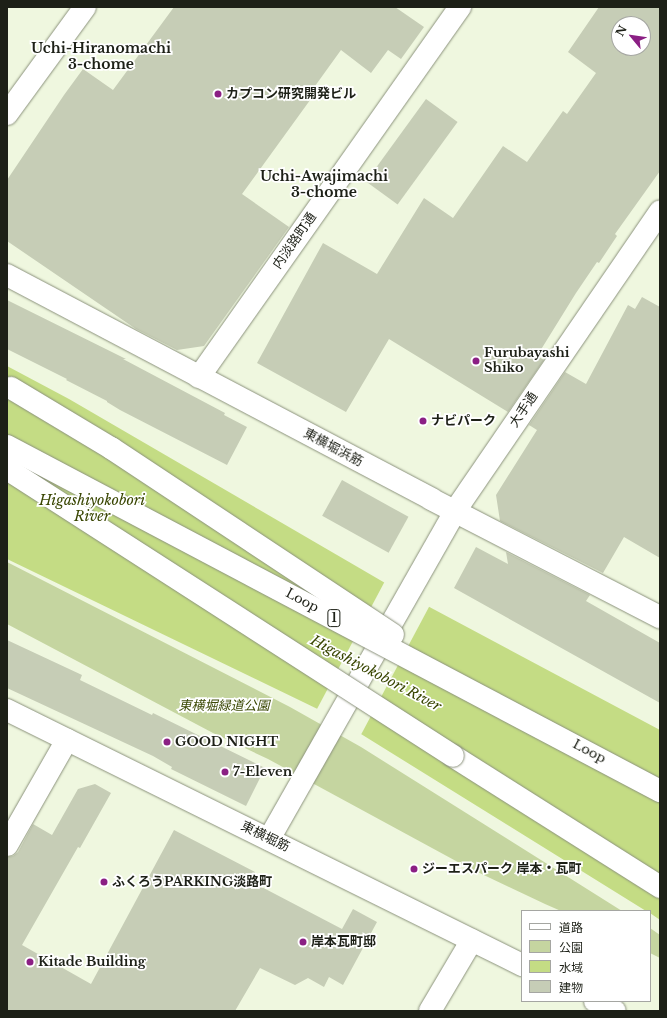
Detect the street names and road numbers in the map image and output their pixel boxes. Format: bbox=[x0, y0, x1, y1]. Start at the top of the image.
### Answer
street label: 内淡路町通 bbox=[270, 210, 320, 272]
street label: 大手通 bbox=[507, 389, 541, 431]
street label: 東横堀浜筋 bbox=[301, 426, 365, 470]
street label: Loop bbox=[283, 586, 321, 616]
road number: 1 bbox=[327, 608, 341, 628]
street label: Loop bbox=[570, 737, 608, 767]
street label: 東横堀筋 bbox=[238, 819, 292, 855]

